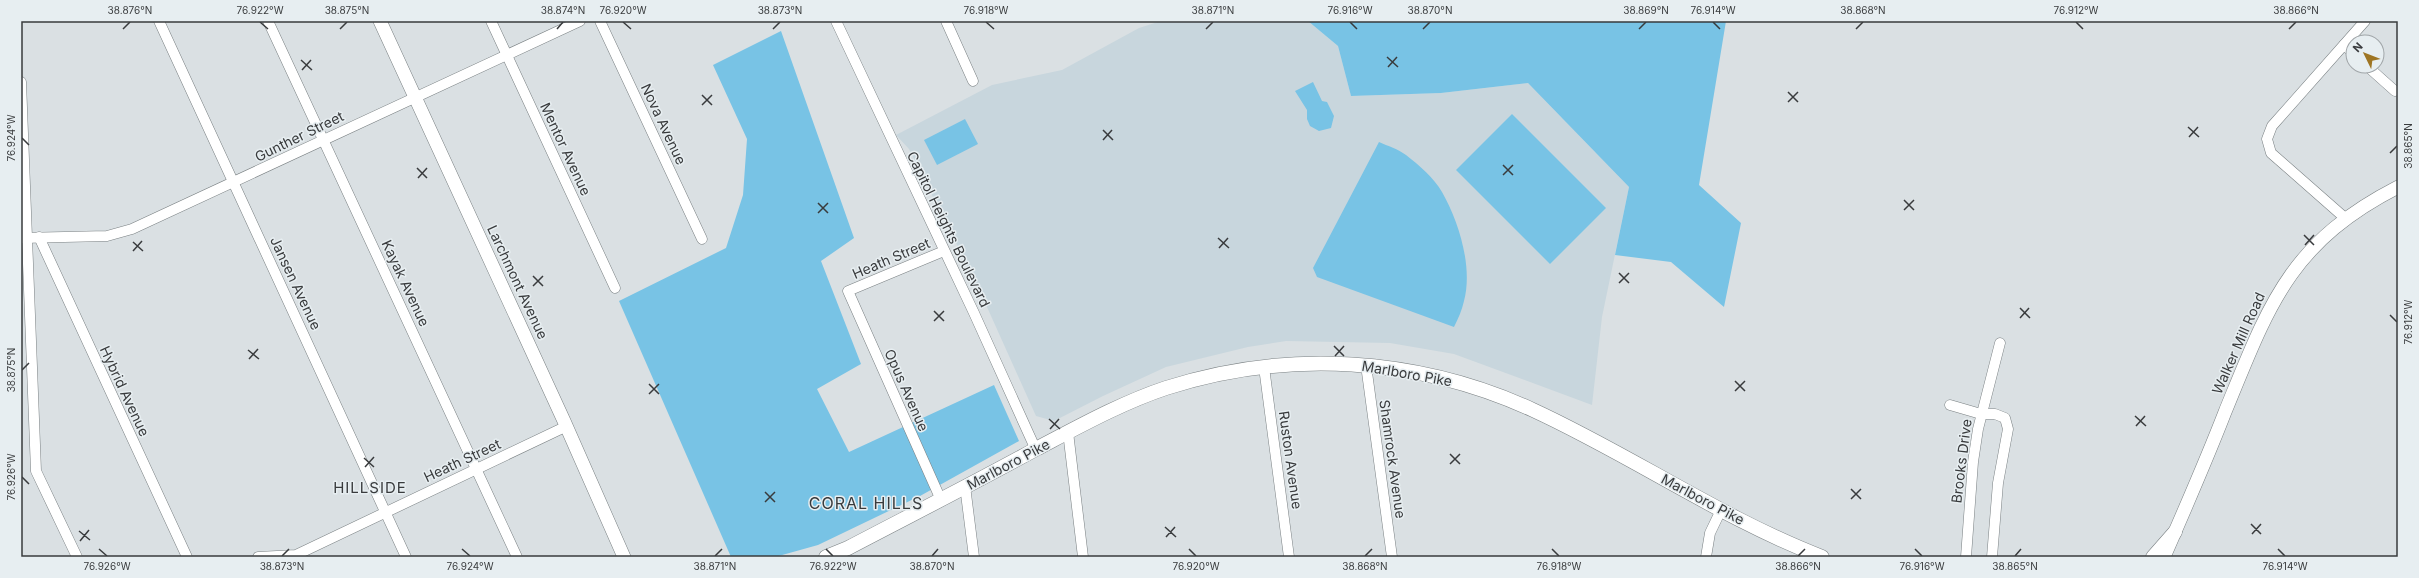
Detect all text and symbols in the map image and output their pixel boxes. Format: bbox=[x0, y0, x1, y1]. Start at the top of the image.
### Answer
text: 38.876°N bbox=[108, 4, 152, 16]
text: 76.922°W bbox=[237, 4, 284, 16]
text: 38.875°N bbox=[325, 4, 369, 16]
text: 38.874°N bbox=[541, 4, 585, 16]
text: 76.920°W bbox=[599, 4, 647, 16]
text: 38.873°N bbox=[758, 4, 802, 16]
text: 76.918°W bbox=[964, 4, 1009, 16]
text: 38.871°N bbox=[1192, 4, 1234, 16]
text: 76.916°W bbox=[1327, 4, 1373, 16]
text: 38.870°N bbox=[1408, 4, 1452, 16]
text: 38.869°N bbox=[1623, 4, 1669, 16]
text: 76.914°W bbox=[1690, 4, 1736, 16]
text: 38.868°N bbox=[1840, 4, 1886, 16]
text: 76.912°W bbox=[2054, 4, 2099, 16]
text: 38.866°N bbox=[2273, 4, 2319, 16]
north arrow bbox=[2345, 34, 2385, 74]
text: N bbox=[2350, 39, 2366, 55]
street label: Nova Avenue bbox=[638, 81, 690, 167]
street label: Mentor Avenue bbox=[537, 100, 595, 198]
street label: Gunther Street bbox=[252, 107, 347, 165]
text: 76.924°W bbox=[5, 114, 17, 162]
text: 38.865°N bbox=[2402, 123, 2414, 169]
street label: Capitol Heights Boulevard bbox=[904, 148, 994, 310]
street label: Larchmont Avenue bbox=[484, 222, 552, 342]
street label: Jansen Avenue bbox=[267, 234, 325, 332]
street label: Heath Street bbox=[850, 234, 933, 282]
street label: Kayak Avenue bbox=[379, 237, 433, 329]
street label: Walker Mill Road bbox=[2208, 289, 2268, 397]
text: 76.912°W bbox=[2402, 299, 2414, 344]
street label: Hybrid Avenue bbox=[97, 343, 153, 439]
street label: Opus Avenue bbox=[881, 346, 933, 434]
text: 38.875°N bbox=[5, 348, 17, 392]
street label: Marlboro Pike bbox=[1360, 357, 1454, 389]
street label: Shamrock Avenue bbox=[1376, 399, 1410, 519]
street label: Ruston Avenue bbox=[1276, 410, 1306, 510]
street label: Brooks Drive bbox=[1947, 418, 1975, 504]
street label: Heath Street bbox=[421, 435, 504, 485]
street label: Marlboro Pike bbox=[964, 435, 1052, 493]
text: 76.926°W bbox=[5, 453, 17, 501]
street label: Marlboro Pike bbox=[1659, 470, 1747, 528]
district label: HILLSIDE bbox=[333, 478, 407, 497]
district label: CORAL HILLS bbox=[809, 493, 923, 513]
text: 76.926°W bbox=[83, 560, 131, 572]
text: 38.873°N bbox=[260, 560, 304, 572]
text: 76.924°W bbox=[447, 560, 494, 572]
text: 38.871°N bbox=[694, 560, 736, 572]
text: 76.922°W bbox=[810, 560, 857, 572]
text: 38.870°N bbox=[910, 560, 954, 572]
text: 76.920°W bbox=[1172, 560, 1220, 572]
text: 38.868°N bbox=[1342, 560, 1388, 572]
text: 76.918°W bbox=[1537, 560, 1582, 572]
text: 38.866°N bbox=[1775, 560, 1821, 572]
text: 76.916°W bbox=[1899, 560, 1945, 572]
text: 38.865°N bbox=[1992, 560, 2038, 572]
text: 76.914°W bbox=[2262, 560, 2308, 572]

